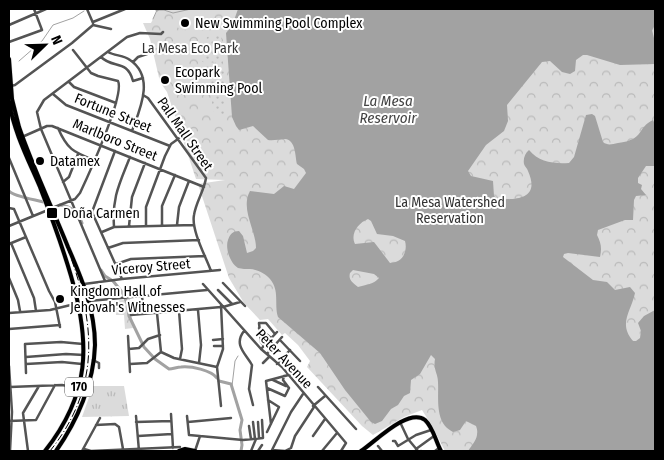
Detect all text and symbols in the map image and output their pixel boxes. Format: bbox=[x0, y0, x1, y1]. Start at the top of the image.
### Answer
place label: New Swimming Pool Complex bbox=[195, 15, 363, 32]
marker: New Swimming Pool Complex bbox=[179, 17, 191, 29]
north arrow bbox=[20, 20, 70, 70]
text: N bbox=[47, 33, 66, 47]
park label: La Mesa Eco Park bbox=[142, 40, 239, 57]
place label: Ecopark Swimming Pool bbox=[175, 64, 263, 97]
marker: Ecopark Swimming Pool bbox=[159, 74, 171, 86]
street label: Fortune Street bbox=[72, 90, 154, 136]
water label: La Mesa Reservoir bbox=[359, 92, 417, 127]
street label: Pall Mall Street bbox=[153, 94, 217, 174]
street label: Marlboro Street bbox=[70, 115, 160, 165]
place label: Datamex bbox=[50, 153, 101, 170]
marker: Datamex bbox=[34, 155, 46, 167]
park label: La Mesa Watershed Reservation bbox=[395, 194, 505, 227]
place label: Doña Carmen bbox=[63, 205, 140, 222]
marker: Doña Carmen bbox=[45, 206, 59, 220]
street label: Viceroy Street bbox=[111, 255, 192, 279]
place label: Kingdom Hall of Jehovah's Witnesses bbox=[70, 283, 185, 316]
marker: Kingdom Hall of Jehovah's Witnesses bbox=[54, 293, 66, 305]
street label: Peter Avenue bbox=[252, 326, 316, 392]
road number: 170 bbox=[65, 378, 93, 397]

